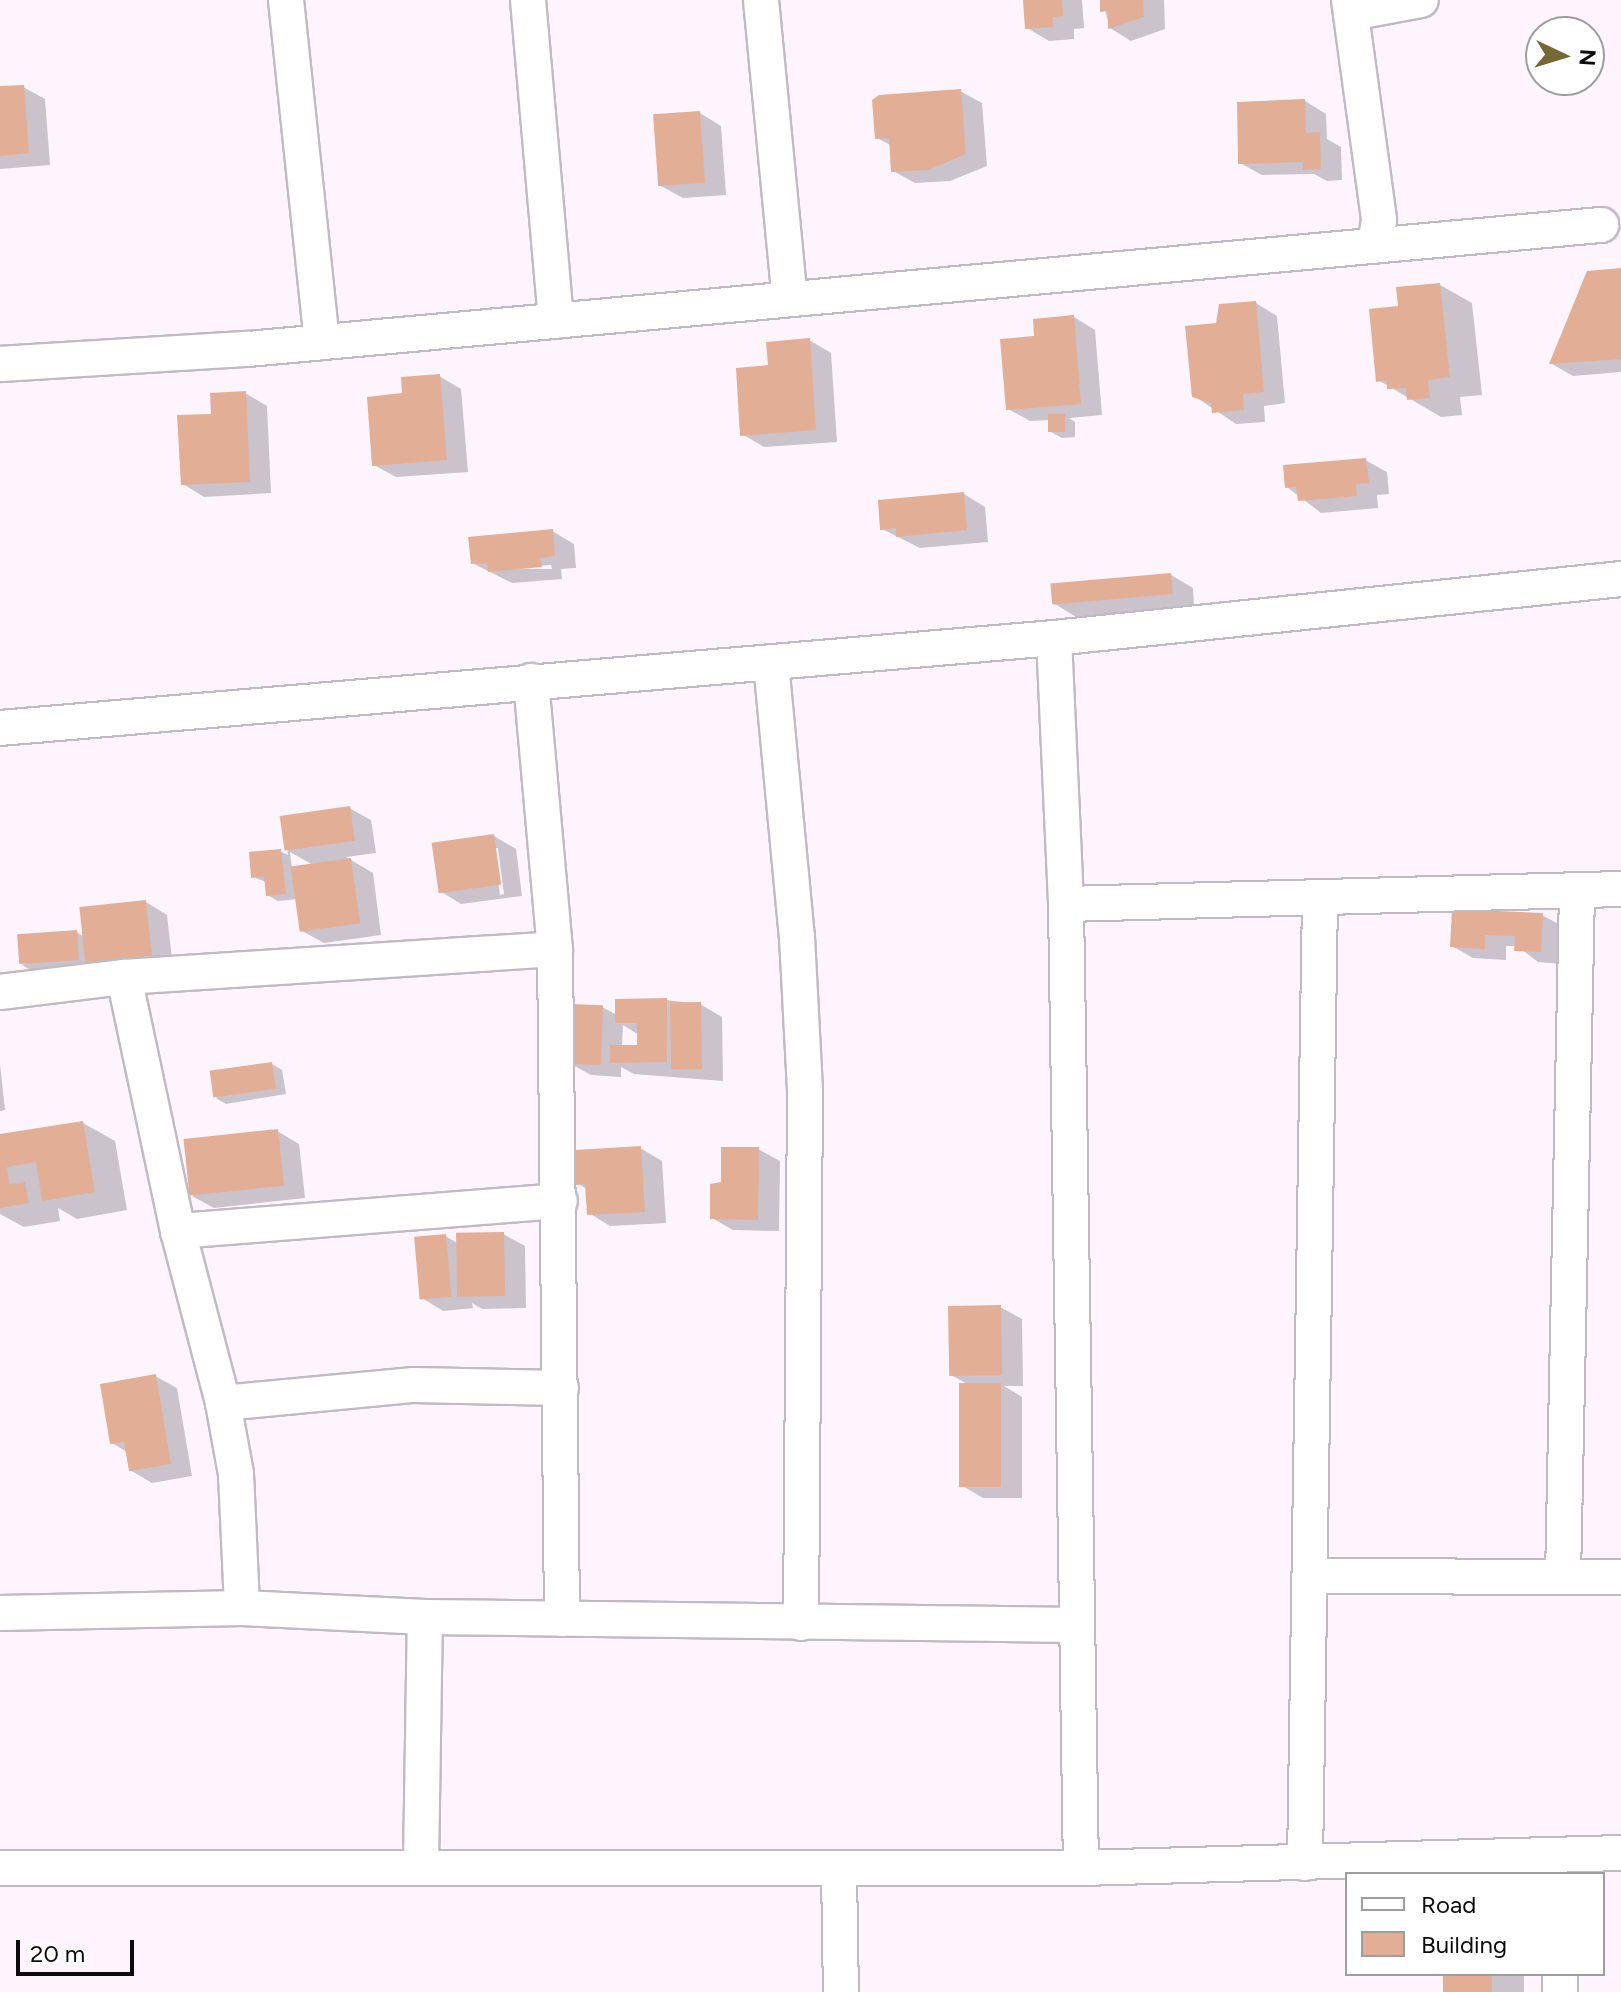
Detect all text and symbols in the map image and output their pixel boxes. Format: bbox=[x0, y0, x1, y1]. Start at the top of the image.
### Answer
north arrow bbox=[1525, 16, 1605, 96]
text: N bbox=[1573, 48, 1602, 67]
legend bbox=[1345, 1872, 1605, 1976]
text: Road bbox=[1421, 1890, 1476, 1919]
scale bar bbox=[20, 1924, 138, 1974]
text: Building bbox=[1421, 1930, 1507, 1959]
text: 20 m bbox=[30, 1939, 85, 1968]

